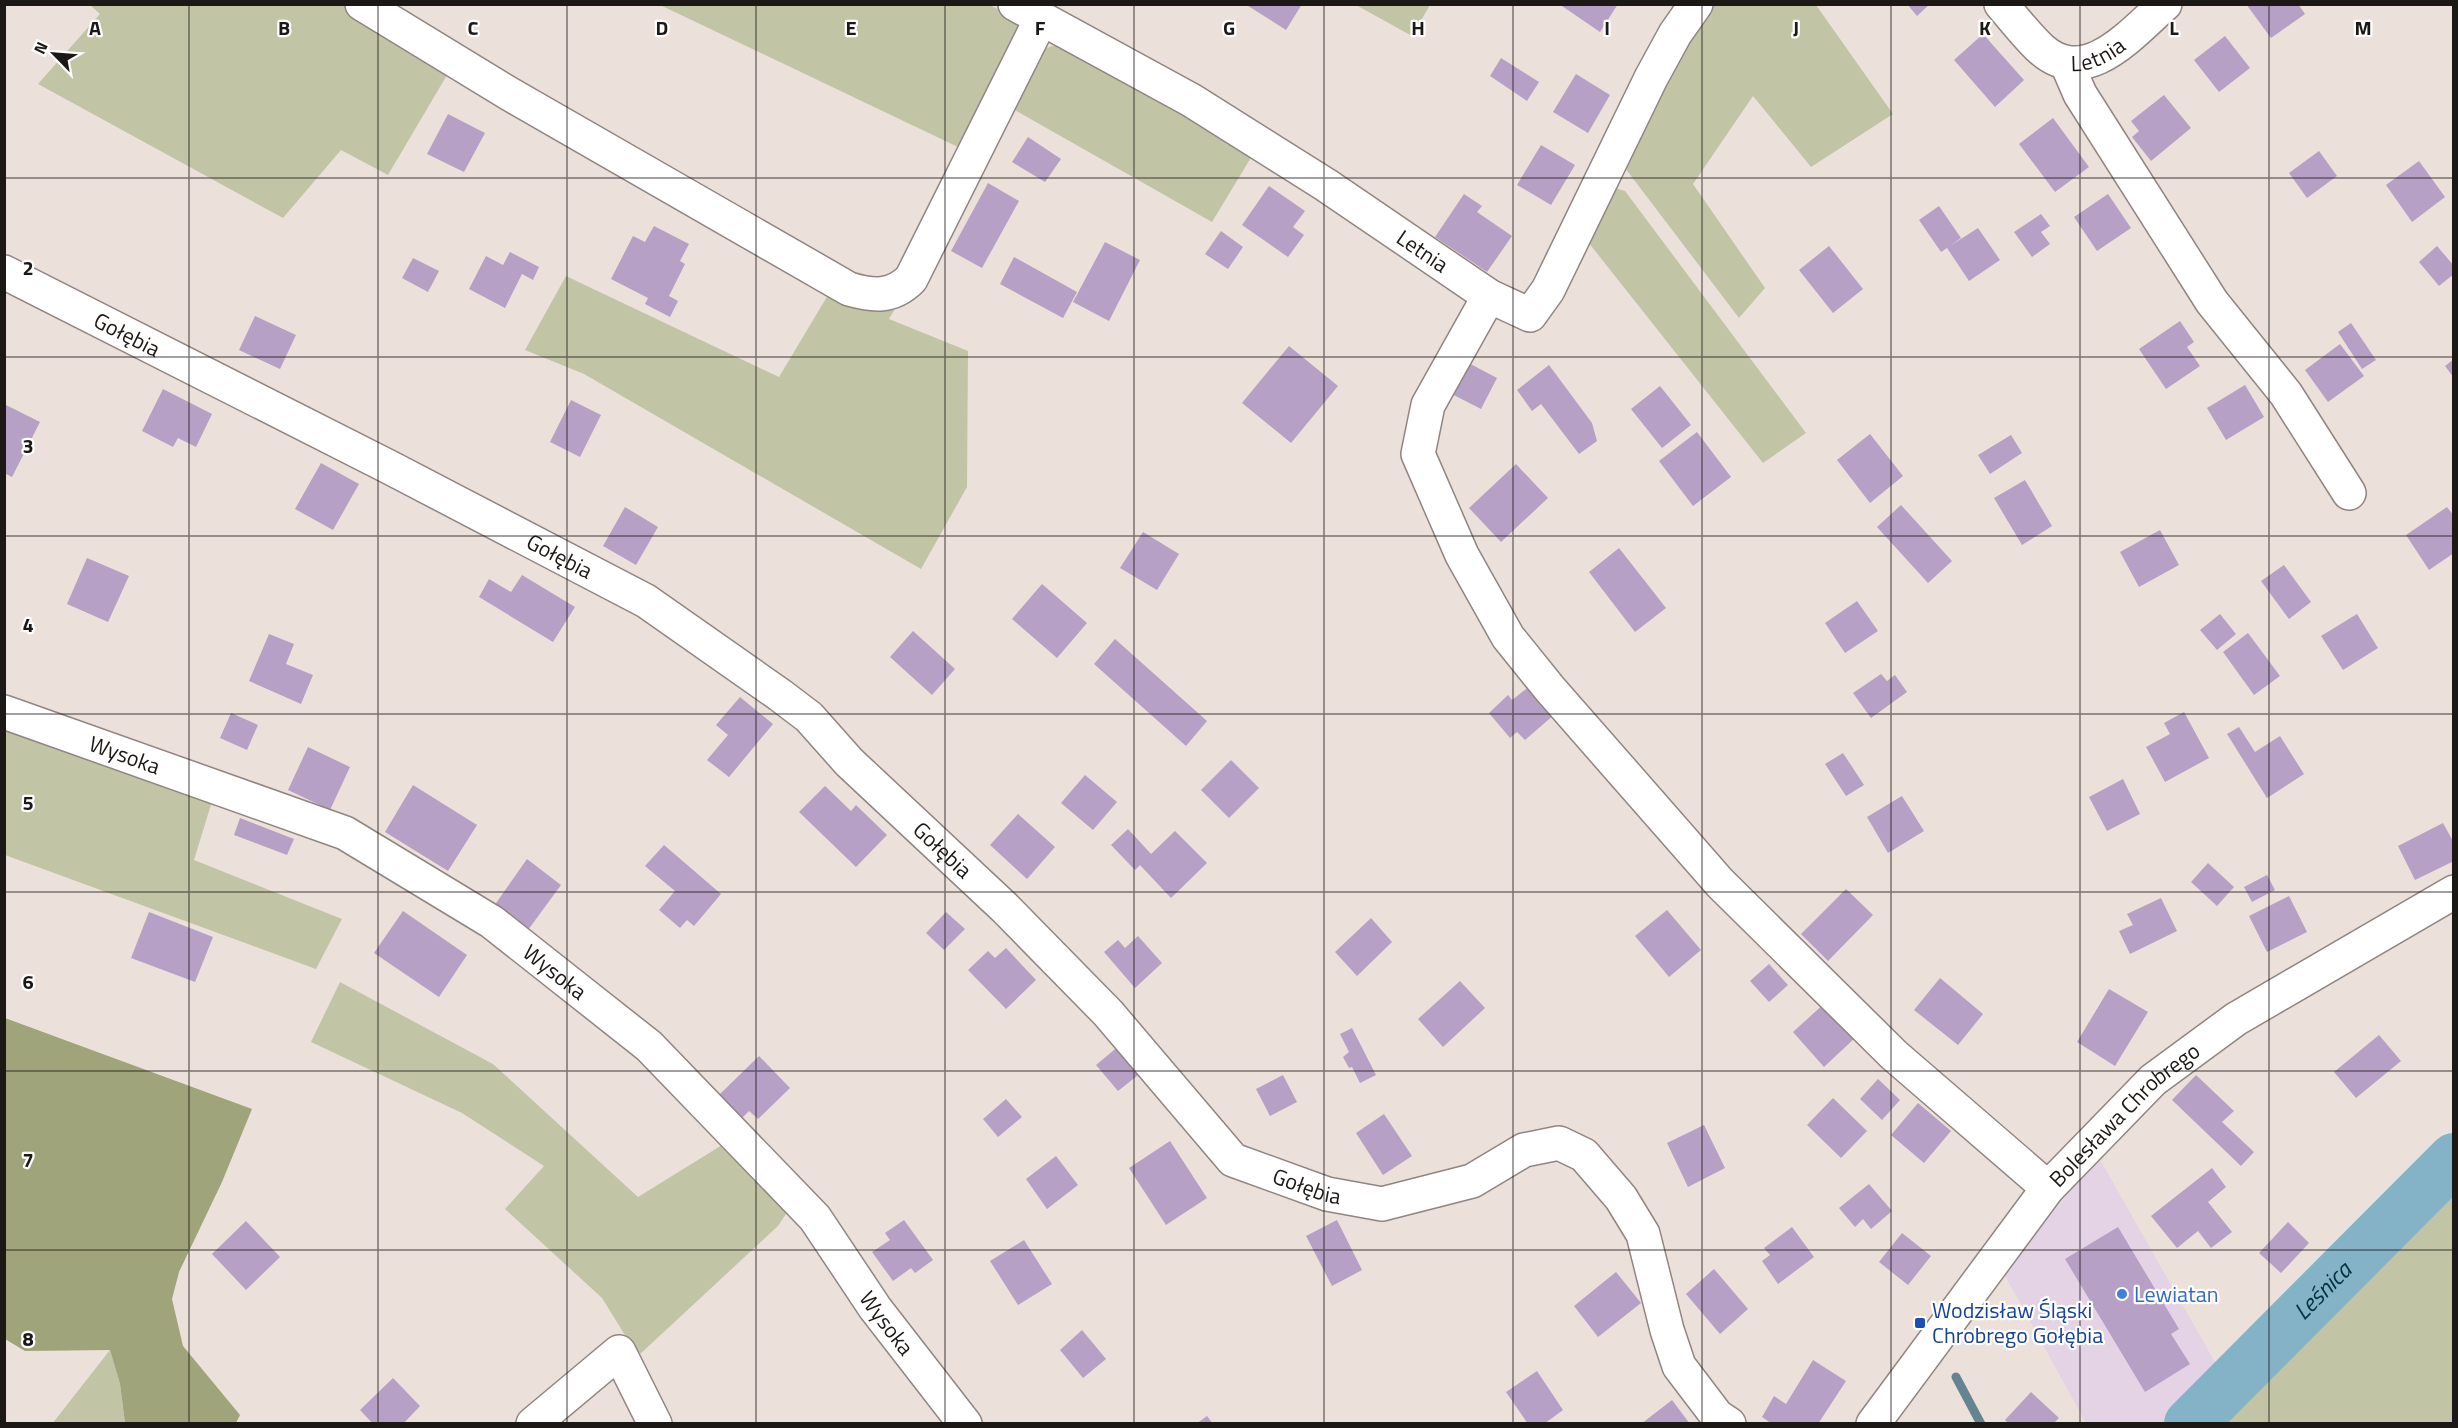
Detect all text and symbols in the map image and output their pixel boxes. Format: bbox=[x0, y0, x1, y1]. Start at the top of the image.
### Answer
text: A bbox=[89, 12, 101, 43]
text: B bbox=[278, 12, 290, 43]
text: C bbox=[468, 12, 479, 43]
text: D bbox=[656, 12, 668, 43]
text: E bbox=[845, 12, 857, 43]
text: F bbox=[1035, 12, 1046, 43]
text: G bbox=[1223, 12, 1235, 43]
text: H bbox=[1411, 12, 1425, 43]
text: I bbox=[1604, 12, 1610, 43]
text: J bbox=[1793, 12, 1799, 43]
text: K bbox=[1979, 12, 1991, 43]
text: L bbox=[2169, 12, 2179, 43]
text: M bbox=[2354, 12, 2372, 43]
north arrow bbox=[24, 24, 84, 84]
street label: Letnia bbox=[2070, 29, 2132, 80]
text: N bbox=[27, 38, 54, 58]
street label: Letnia bbox=[1390, 221, 1456, 281]
text: 2 bbox=[22, 252, 34, 283]
street label: Gołębia bbox=[88, 303, 166, 365]
text: 3 bbox=[22, 430, 34, 461]
street label: Gołębia bbox=[520, 525, 599, 587]
text: 4 bbox=[22, 609, 34, 640]
street label: Wysoka bbox=[84, 727, 165, 783]
text: 5 bbox=[22, 787, 34, 818]
street label: Gołębia bbox=[905, 813, 980, 886]
street label: Wysoka bbox=[516, 936, 594, 1008]
text: 6 bbox=[22, 966, 34, 997]
street label: Bolesława Chrobrego bbox=[2041, 1034, 2207, 1195]
text: 7 bbox=[22, 1144, 34, 1175]
street label: Gołębia bbox=[1268, 1159, 1344, 1213]
water label: Leśnica bbox=[2285, 1251, 2361, 1328]
place label: Lewiatan bbox=[2134, 1277, 2219, 1311]
street label: Wysoka bbox=[851, 1284, 923, 1362]
marker: Lewiatan bbox=[2115, 1287, 2129, 1301]
place label: Wodzisław Śląski Chrobrego Gołębia bbox=[1932, 1293, 2103, 1352]
marker: Wodzisław Śląski Chrobrego Gołębia bbox=[1913, 1316, 1927, 1330]
text: 8 bbox=[22, 1323, 34, 1354]

